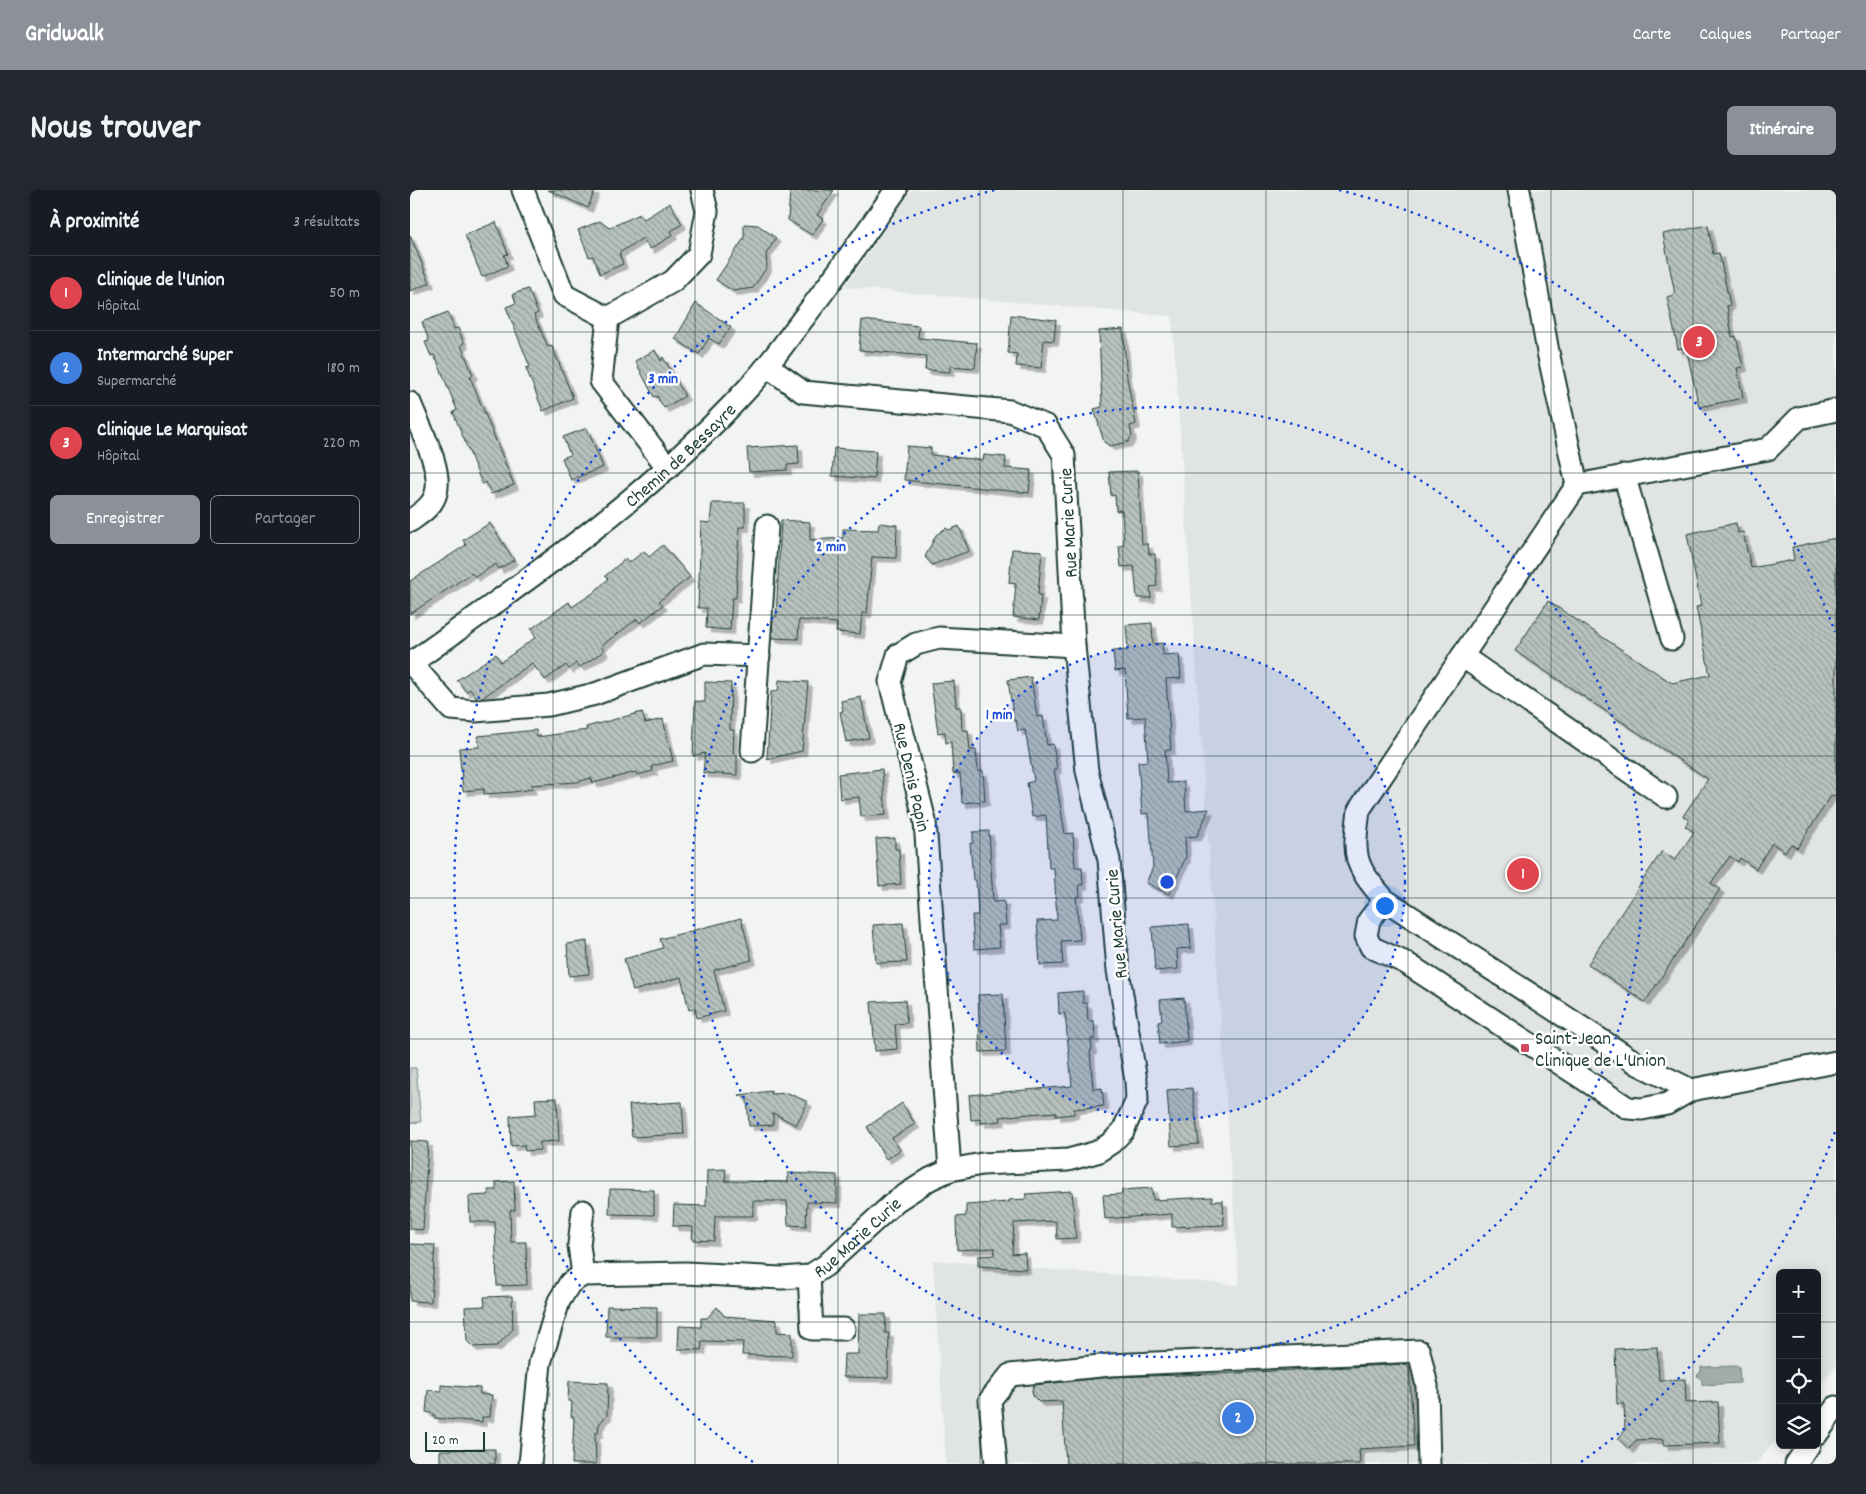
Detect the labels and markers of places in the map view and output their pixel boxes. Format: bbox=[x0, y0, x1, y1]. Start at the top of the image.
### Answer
pin: 3 bbox=[1683, 323, 1715, 361]
pin: 1 bbox=[1507, 855, 1539, 893]
centre of rings bbox=[1158, 873, 1176, 891]
place label: Saint-Jean Clinique de L'Union bbox=[1535, 1027, 1666, 1076]
marker: Saint-Jean Clinique de L'Union bbox=[1519, 1042, 1531, 1054]
pin: 2 bbox=[1222, 1399, 1254, 1437]

